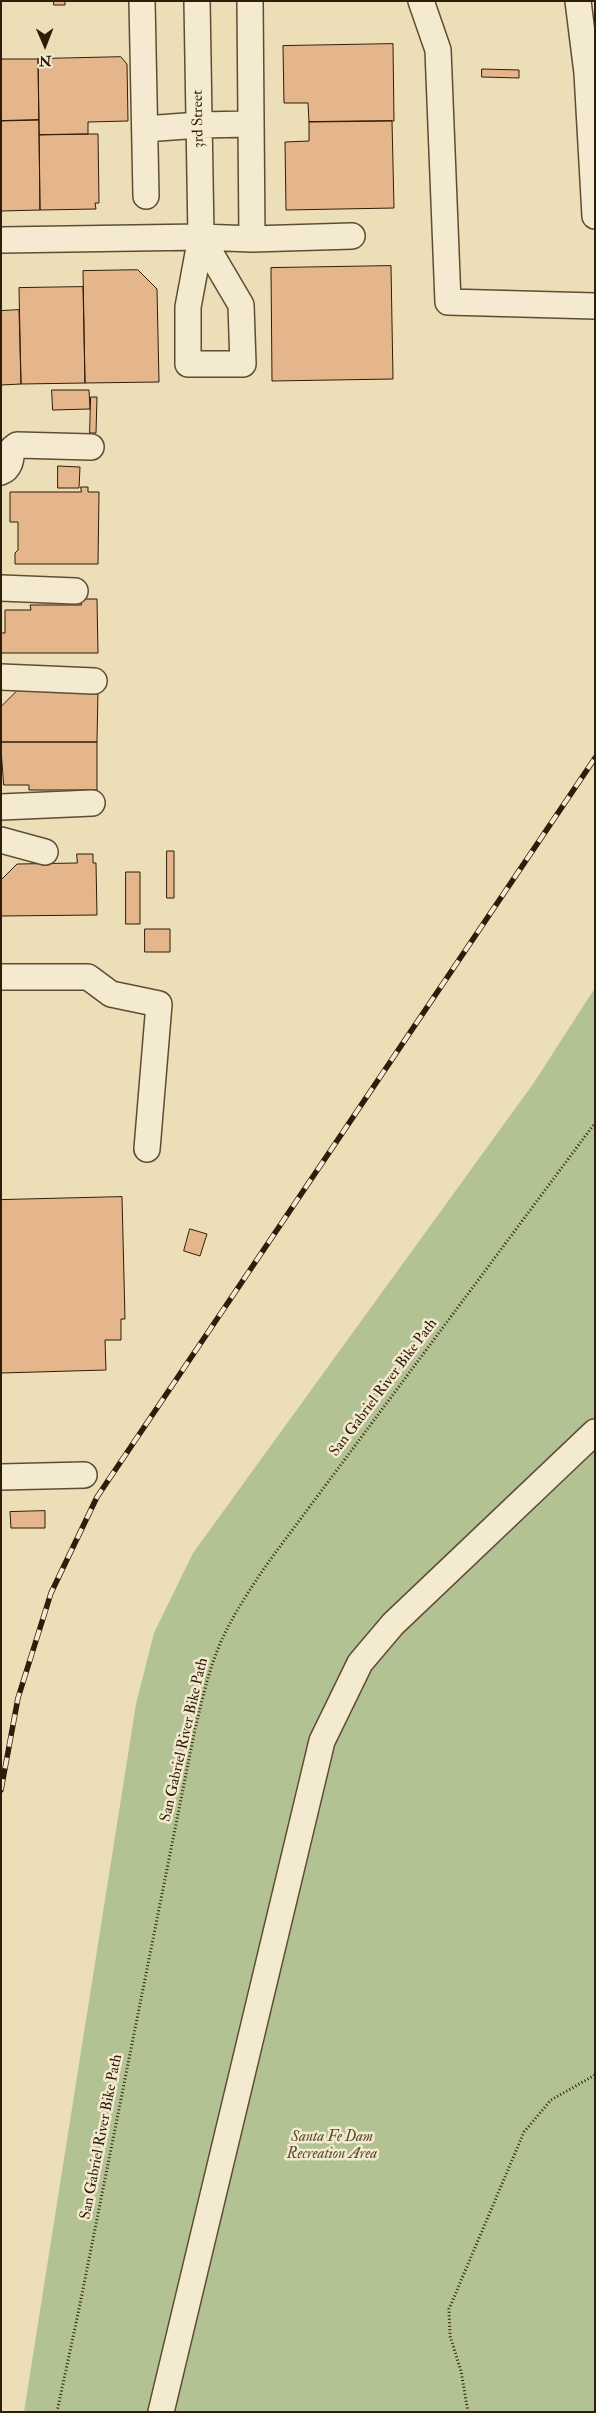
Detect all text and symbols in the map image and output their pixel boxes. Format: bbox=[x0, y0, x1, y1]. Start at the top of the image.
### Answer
north arrow bbox=[20, 20, 70, 70]
text: N bbox=[39, 52, 52, 69]
street label: 3rd Street bbox=[189, 90, 209, 148]
street label: San Gabriel River Bike Path bbox=[326, 1316, 442, 1460]
street label: San Gabriel River Bike Path bbox=[157, 1656, 213, 1824]
street label: San Gabriel River Bike Path bbox=[77, 2053, 127, 2221]
park label: Santa Fe Dam Recreation Area bbox=[287, 2129, 377, 2164]

